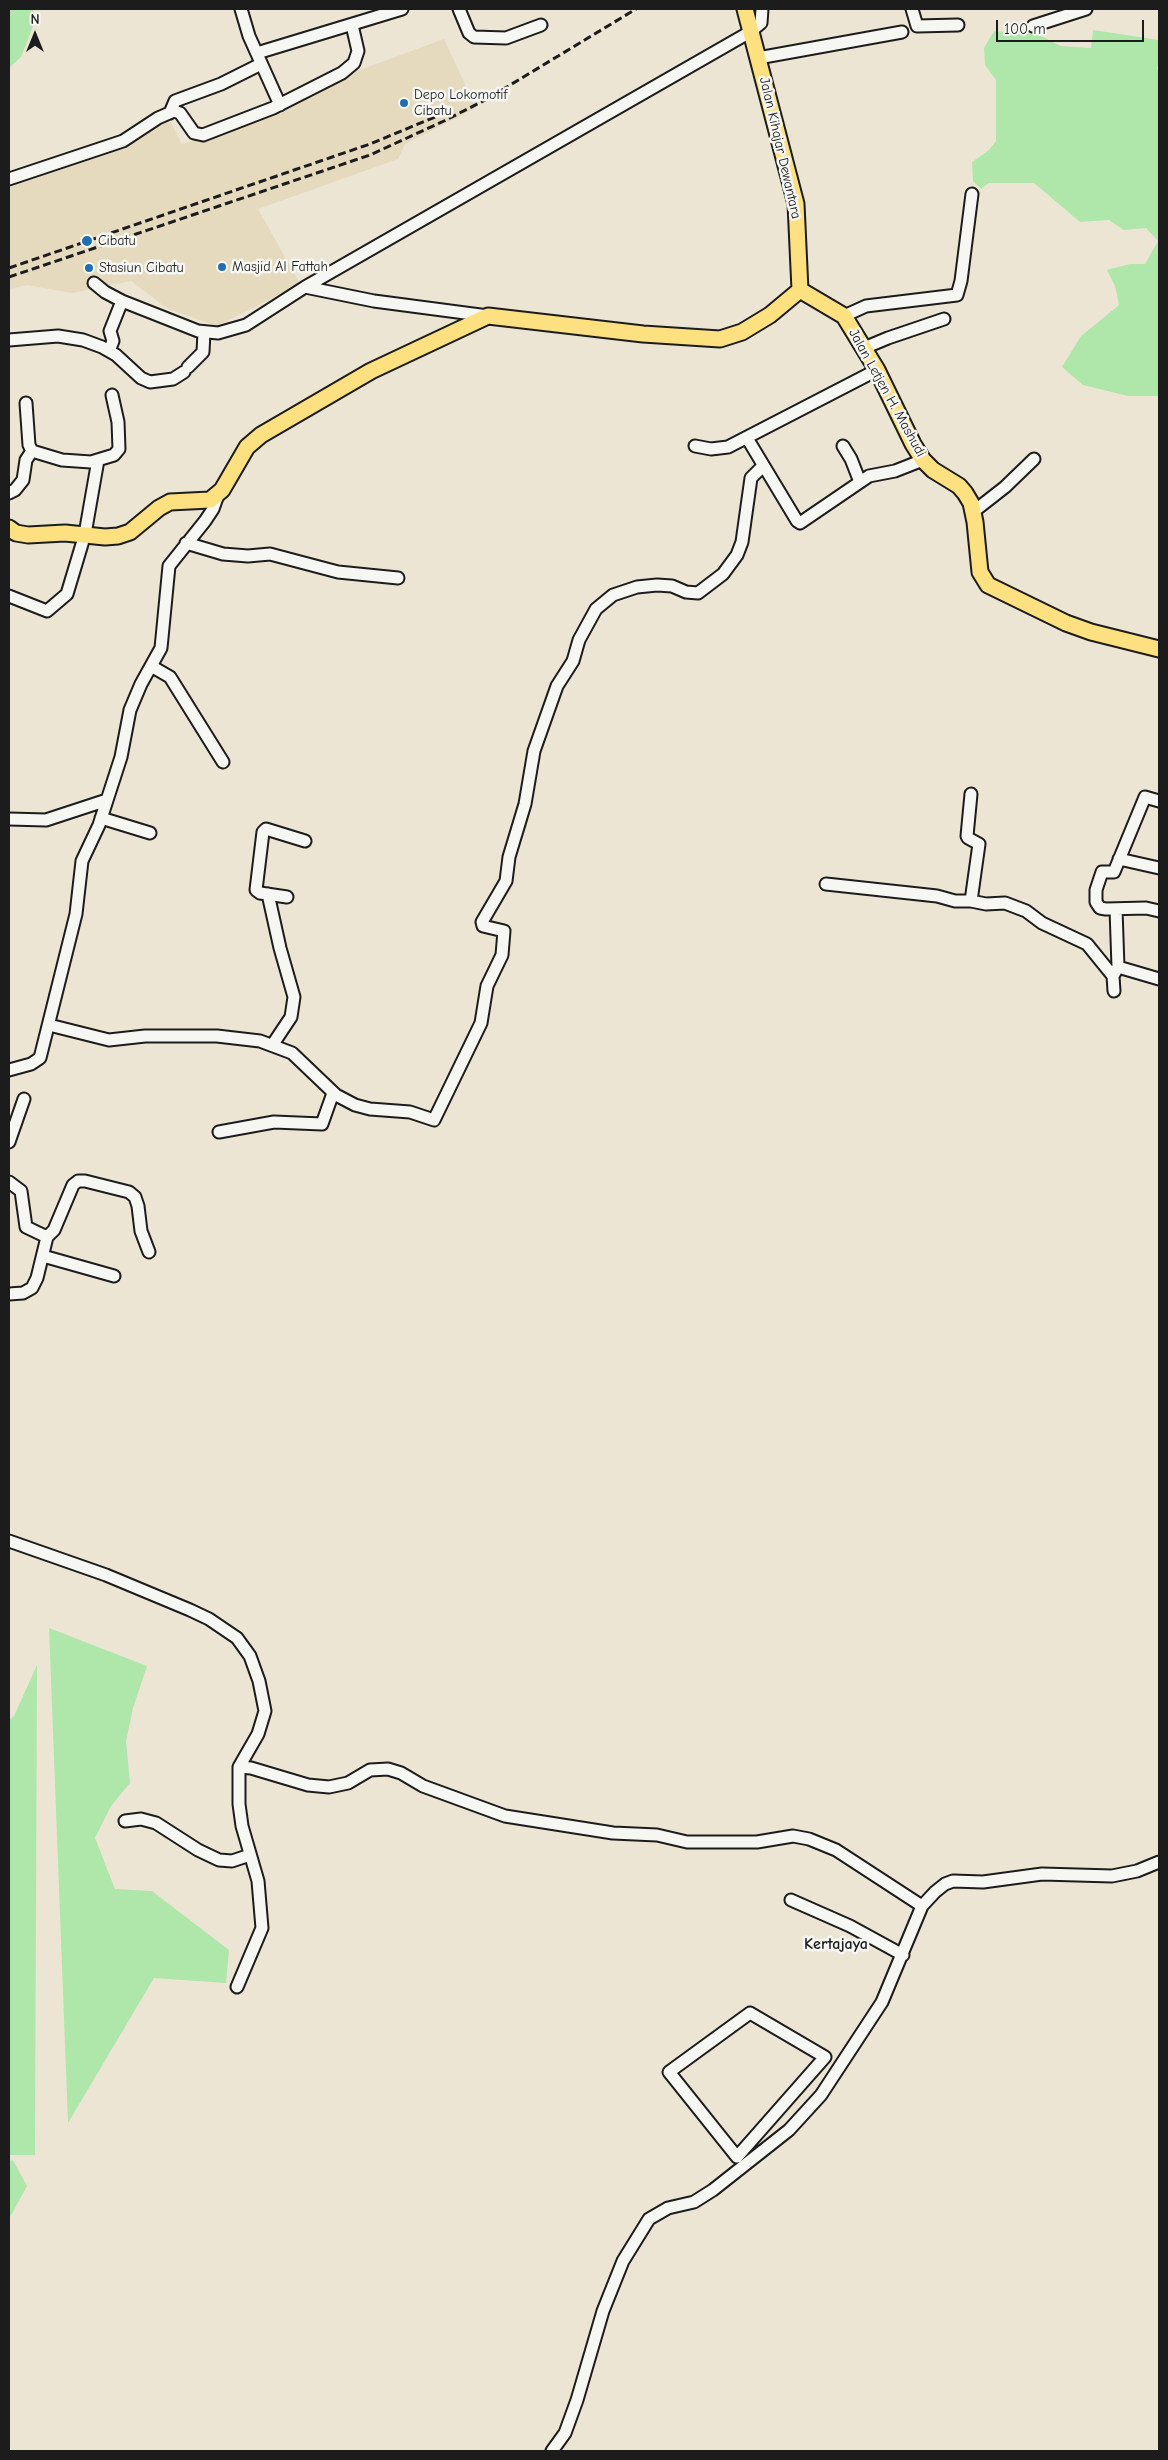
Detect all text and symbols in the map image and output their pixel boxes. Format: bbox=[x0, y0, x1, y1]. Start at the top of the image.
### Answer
north arrow bbox=[10, 10, 60, 60]
scale bar bbox=[998, 10, 1146, 42]
text: N bbox=[30, 11, 40, 28]
text: 100 m bbox=[1004, 20, 1046, 38]
street label: Jalan Kihajar Dewantara bbox=[755, 75, 805, 221]
place label: Depo Lokomotif Cibatu bbox=[414, 87, 507, 120]
marker: Depo Lokomotif Cibatu bbox=[398, 97, 410, 109]
place label: Cibatu bbox=[98, 233, 136, 249]
marker: Cibatu bbox=[80, 234, 94, 248]
place label: Masjid Al Fattah bbox=[232, 259, 328, 275]
place label: Stasiun Cibatu bbox=[99, 260, 184, 276]
marker: Masjid Al Fattah bbox=[216, 261, 228, 273]
marker: Stasiun Cibatu bbox=[83, 262, 95, 274]
street label: Jalan Letjen H. Mashudi bbox=[845, 326, 929, 460]
district label: Kertajaya bbox=[804, 1934, 868, 1954]

